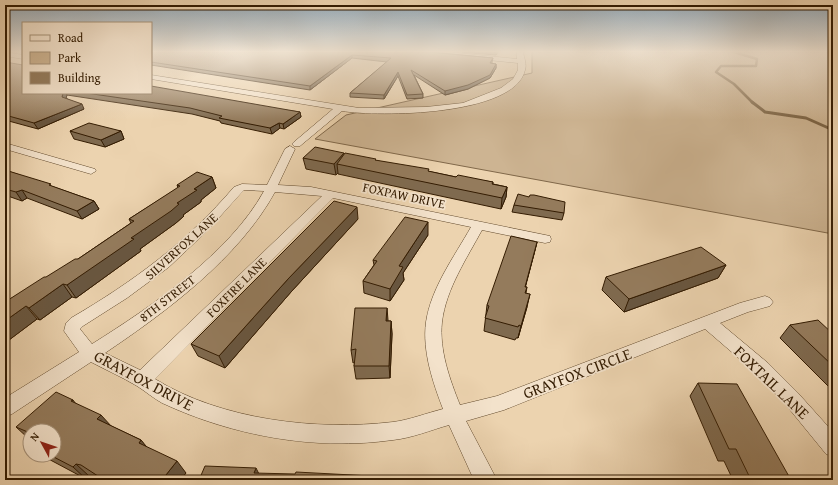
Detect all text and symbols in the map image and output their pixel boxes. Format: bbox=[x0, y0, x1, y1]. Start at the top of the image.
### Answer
legend bbox=[22, 22, 152, 94]
text: Road bbox=[58, 29, 84, 46]
text: Park bbox=[58, 49, 82, 66]
text: Building bbox=[58, 69, 101, 86]
street label: FOXPAW DRIVE bbox=[361, 177, 447, 214]
street label: SILVERFOX LANE bbox=[141, 208, 222, 284]
street label: FOXFIRE LANE bbox=[202, 253, 271, 322]
street label: 8TH STREET bbox=[135, 270, 200, 326]
street label: FOXTAIL LANE bbox=[729, 340, 815, 424]
street label: GRAYFOX CIRCLE bbox=[519, 341, 635, 405]
street label: GRAYFOX DRIVE bbox=[90, 344, 198, 416]
north arrow bbox=[22, 423, 62, 463]
text: N bbox=[26, 428, 43, 445]

